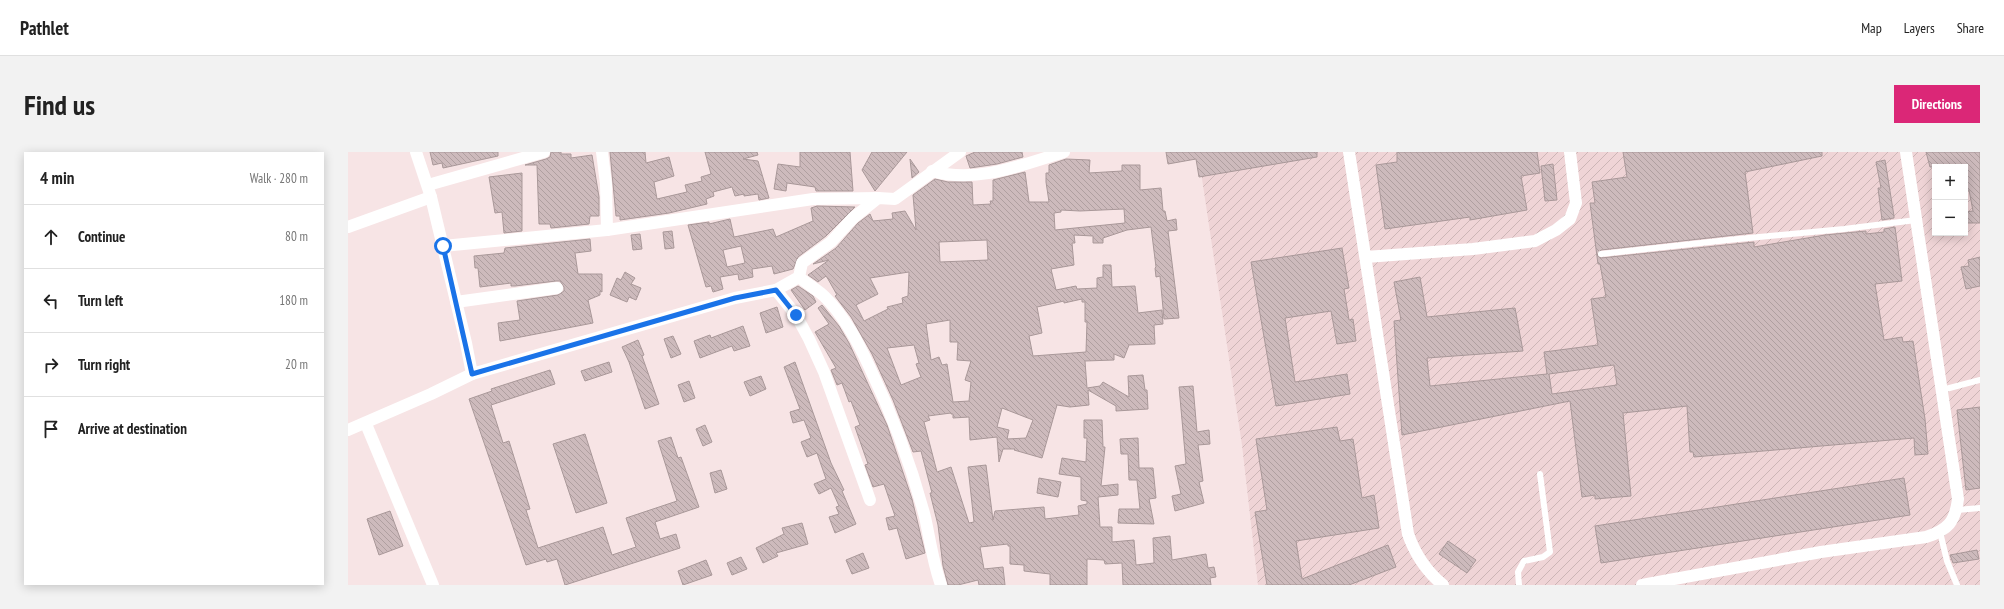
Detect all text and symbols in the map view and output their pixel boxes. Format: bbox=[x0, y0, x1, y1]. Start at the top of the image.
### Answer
text: Pathlet bbox=[20, 16, 69, 40]
text: Map bbox=[1861, 19, 1882, 37]
text: Layers bbox=[1904, 19, 1935, 37]
text: Share bbox=[1957, 19, 1984, 37]
button: Directions bbox=[1894, 85, 1980, 123]
text: Find us bbox=[24, 86, 95, 123]
map controls bbox=[1932, 164, 1968, 236]
button: + bbox=[1932, 164, 1968, 200]
text: 4 min bbox=[40, 167, 74, 189]
text: Walk · 280 m bbox=[250, 170, 308, 187]
button: − bbox=[1932, 200, 1968, 236]
icon: ahead bbox=[40, 226, 62, 248]
text: Continue bbox=[78, 227, 125, 246]
text: 80 m bbox=[285, 228, 308, 245]
route start bbox=[434, 237, 452, 255]
icon: left bbox=[40, 290, 62, 312]
text: Turn left bbox=[78, 291, 123, 310]
text: 180 m bbox=[279, 292, 308, 309]
route end bbox=[787, 306, 805, 324]
icon: right bbox=[40, 354, 62, 376]
text: Turn right bbox=[78, 355, 130, 374]
text: 20 m bbox=[285, 356, 308, 373]
icon: arrive bbox=[40, 418, 62, 440]
text: Arrive at destination bbox=[78, 419, 187, 438]

